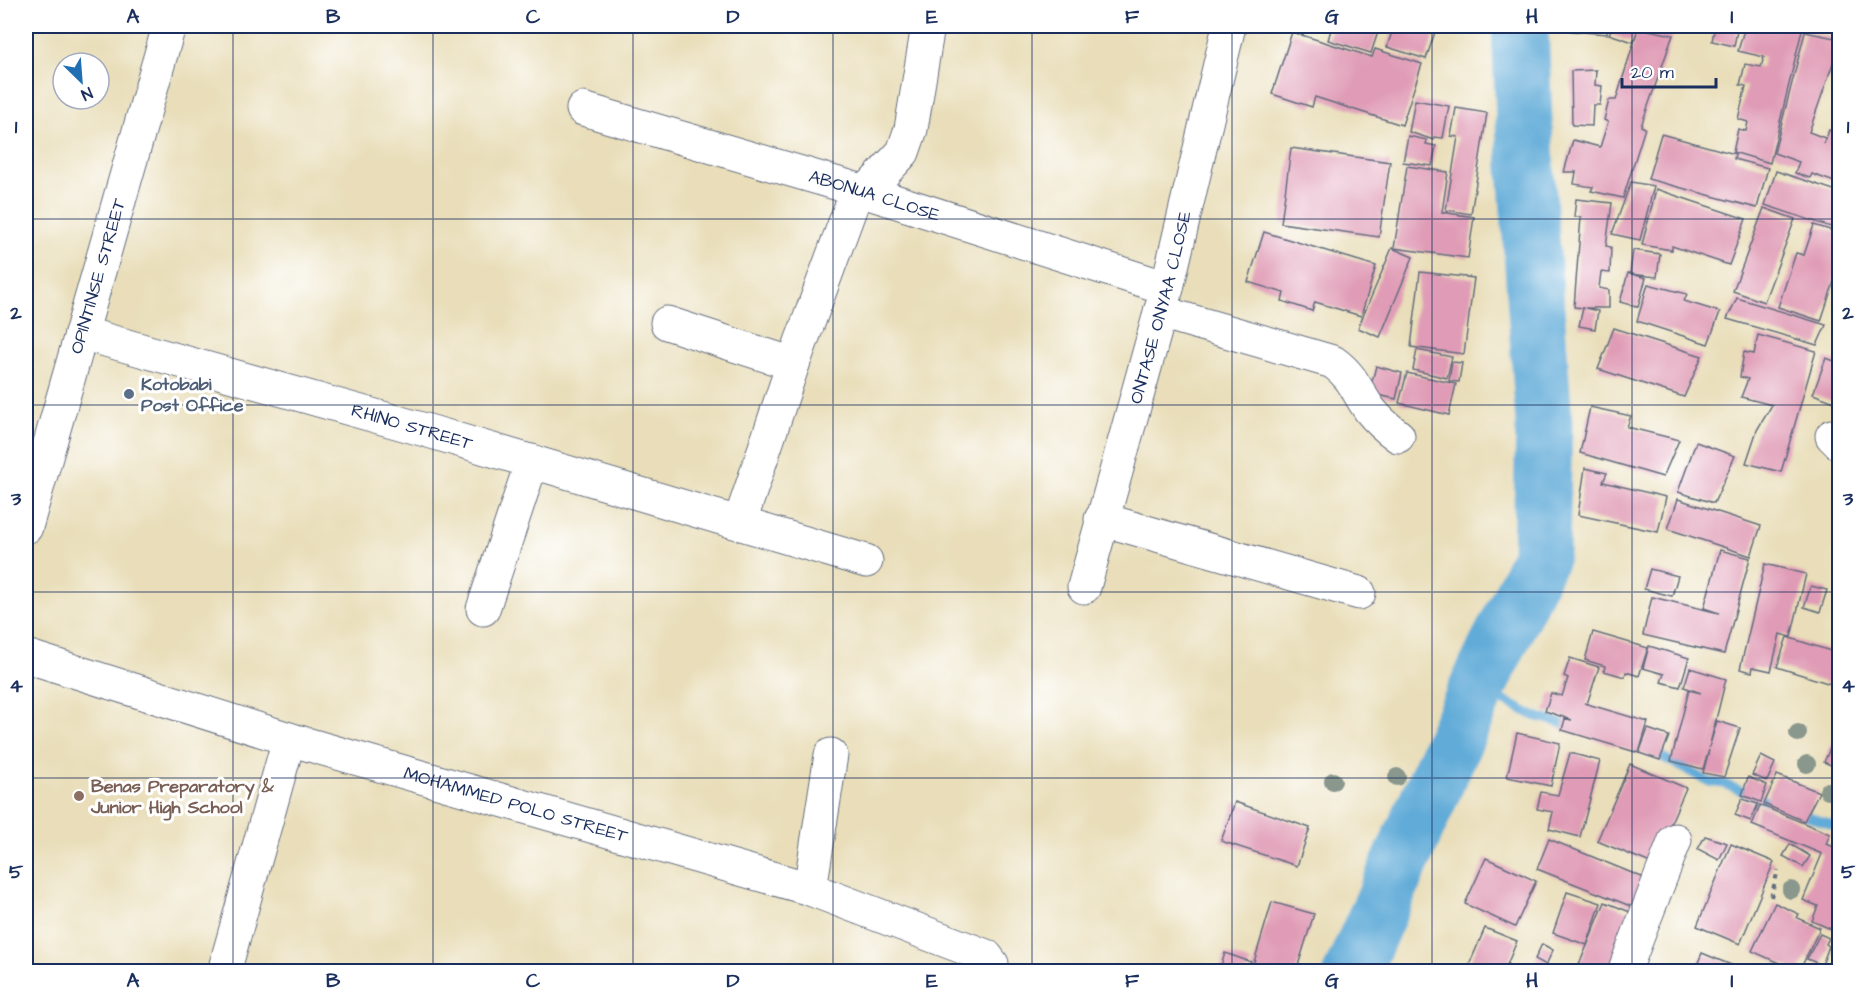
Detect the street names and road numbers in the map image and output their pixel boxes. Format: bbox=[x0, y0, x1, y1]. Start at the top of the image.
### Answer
street label: ABONUA CLOSE bbox=[806, 163, 944, 227]
street label: OPINTINSE STREET bbox=[64, 195, 132, 357]
street label: ONTASE ONYAA CLOSE bbox=[1123, 208, 1197, 406]
street label: RHINO STREET bbox=[348, 397, 476, 456]
street label: MOHAMMED POLO STREET bbox=[401, 760, 632, 849]

